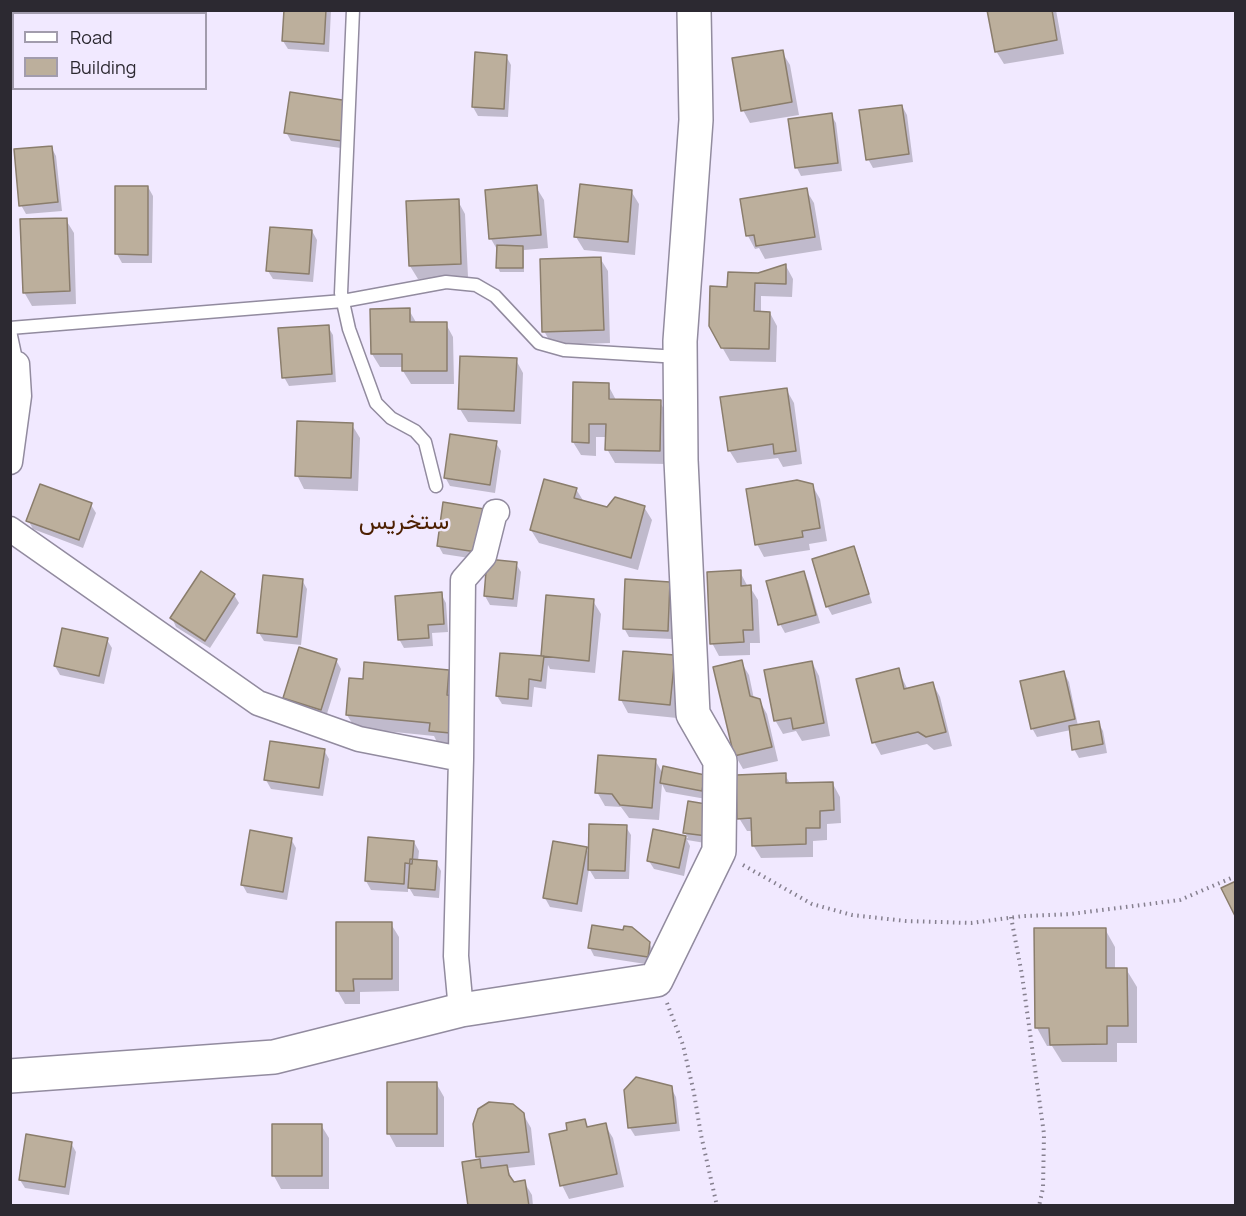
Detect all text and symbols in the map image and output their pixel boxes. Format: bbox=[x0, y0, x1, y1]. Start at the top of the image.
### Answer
legend bbox=[12, 12, 207, 90]
text: Road bbox=[70, 25, 113, 49]
text: Building bbox=[70, 55, 136, 79]
district label: ستخريس bbox=[359, 508, 449, 536]

